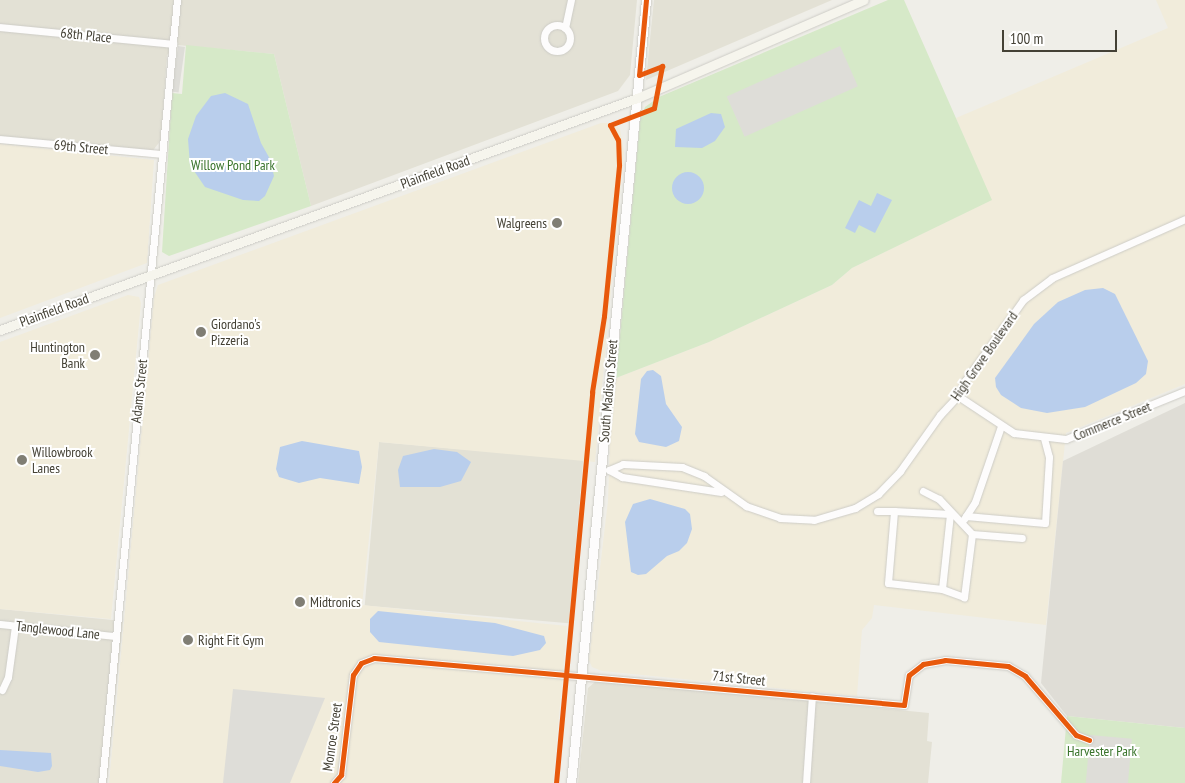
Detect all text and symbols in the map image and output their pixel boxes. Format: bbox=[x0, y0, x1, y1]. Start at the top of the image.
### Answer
scale bar bbox=[1005, 20, 1120, 52]
street label: 68th Place bbox=[60, 24, 112, 46]
text: 100 m bbox=[1010, 29, 1043, 48]
street label: 69th Street bbox=[53, 136, 109, 158]
street label: Plainfield Road bbox=[398, 152, 472, 192]
park label: Willow Pond Park bbox=[191, 157, 275, 173]
place label: Walgreens bbox=[497, 215, 547, 231]
marker: Walgreens bbox=[551, 217, 563, 229]
street label: Plainfield Road bbox=[17, 290, 91, 330]
street label: High Grove Boulevard bbox=[947, 308, 1021, 404]
place label: Giordano's Pizzeria bbox=[211, 316, 261, 348]
marker: Giordano's Pizzeria bbox=[195, 326, 207, 338]
place label: Huntington Bank bbox=[30, 339, 85, 372]
street label: South Madison Street bbox=[595, 339, 621, 443]
marker: Huntington Bank bbox=[89, 349, 101, 361]
street label: Adams Street bbox=[127, 358, 151, 424]
street label: Commerce Street bbox=[1071, 398, 1153, 444]
place label: Willowbrook Lanes bbox=[32, 444, 93, 477]
marker: Willowbrook Lanes bbox=[16, 454, 28, 466]
place label: Midtronics bbox=[310, 594, 361, 610]
marker: Midtronics bbox=[294, 596, 306, 608]
street label: Tanglewood Lane bbox=[15, 617, 101, 643]
place label: Right Fit Gym bbox=[198, 632, 264, 648]
marker: Right Fit Gym bbox=[182, 634, 194, 646]
street label: 71st Street bbox=[712, 667, 766, 689]
street label: Monroe Street bbox=[319, 702, 345, 772]
park label: Harvester Park bbox=[1067, 743, 1137, 759]

